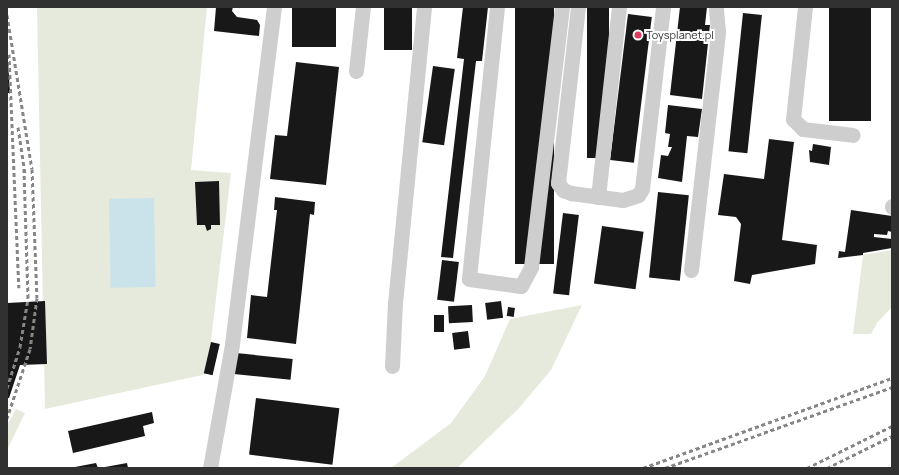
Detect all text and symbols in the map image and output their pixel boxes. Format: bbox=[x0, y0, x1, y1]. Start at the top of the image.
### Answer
place label: Toysplanet.pl bbox=[646, 28, 714, 42]
marker: Toysplanet.pl bbox=[633, 30, 643, 40]

